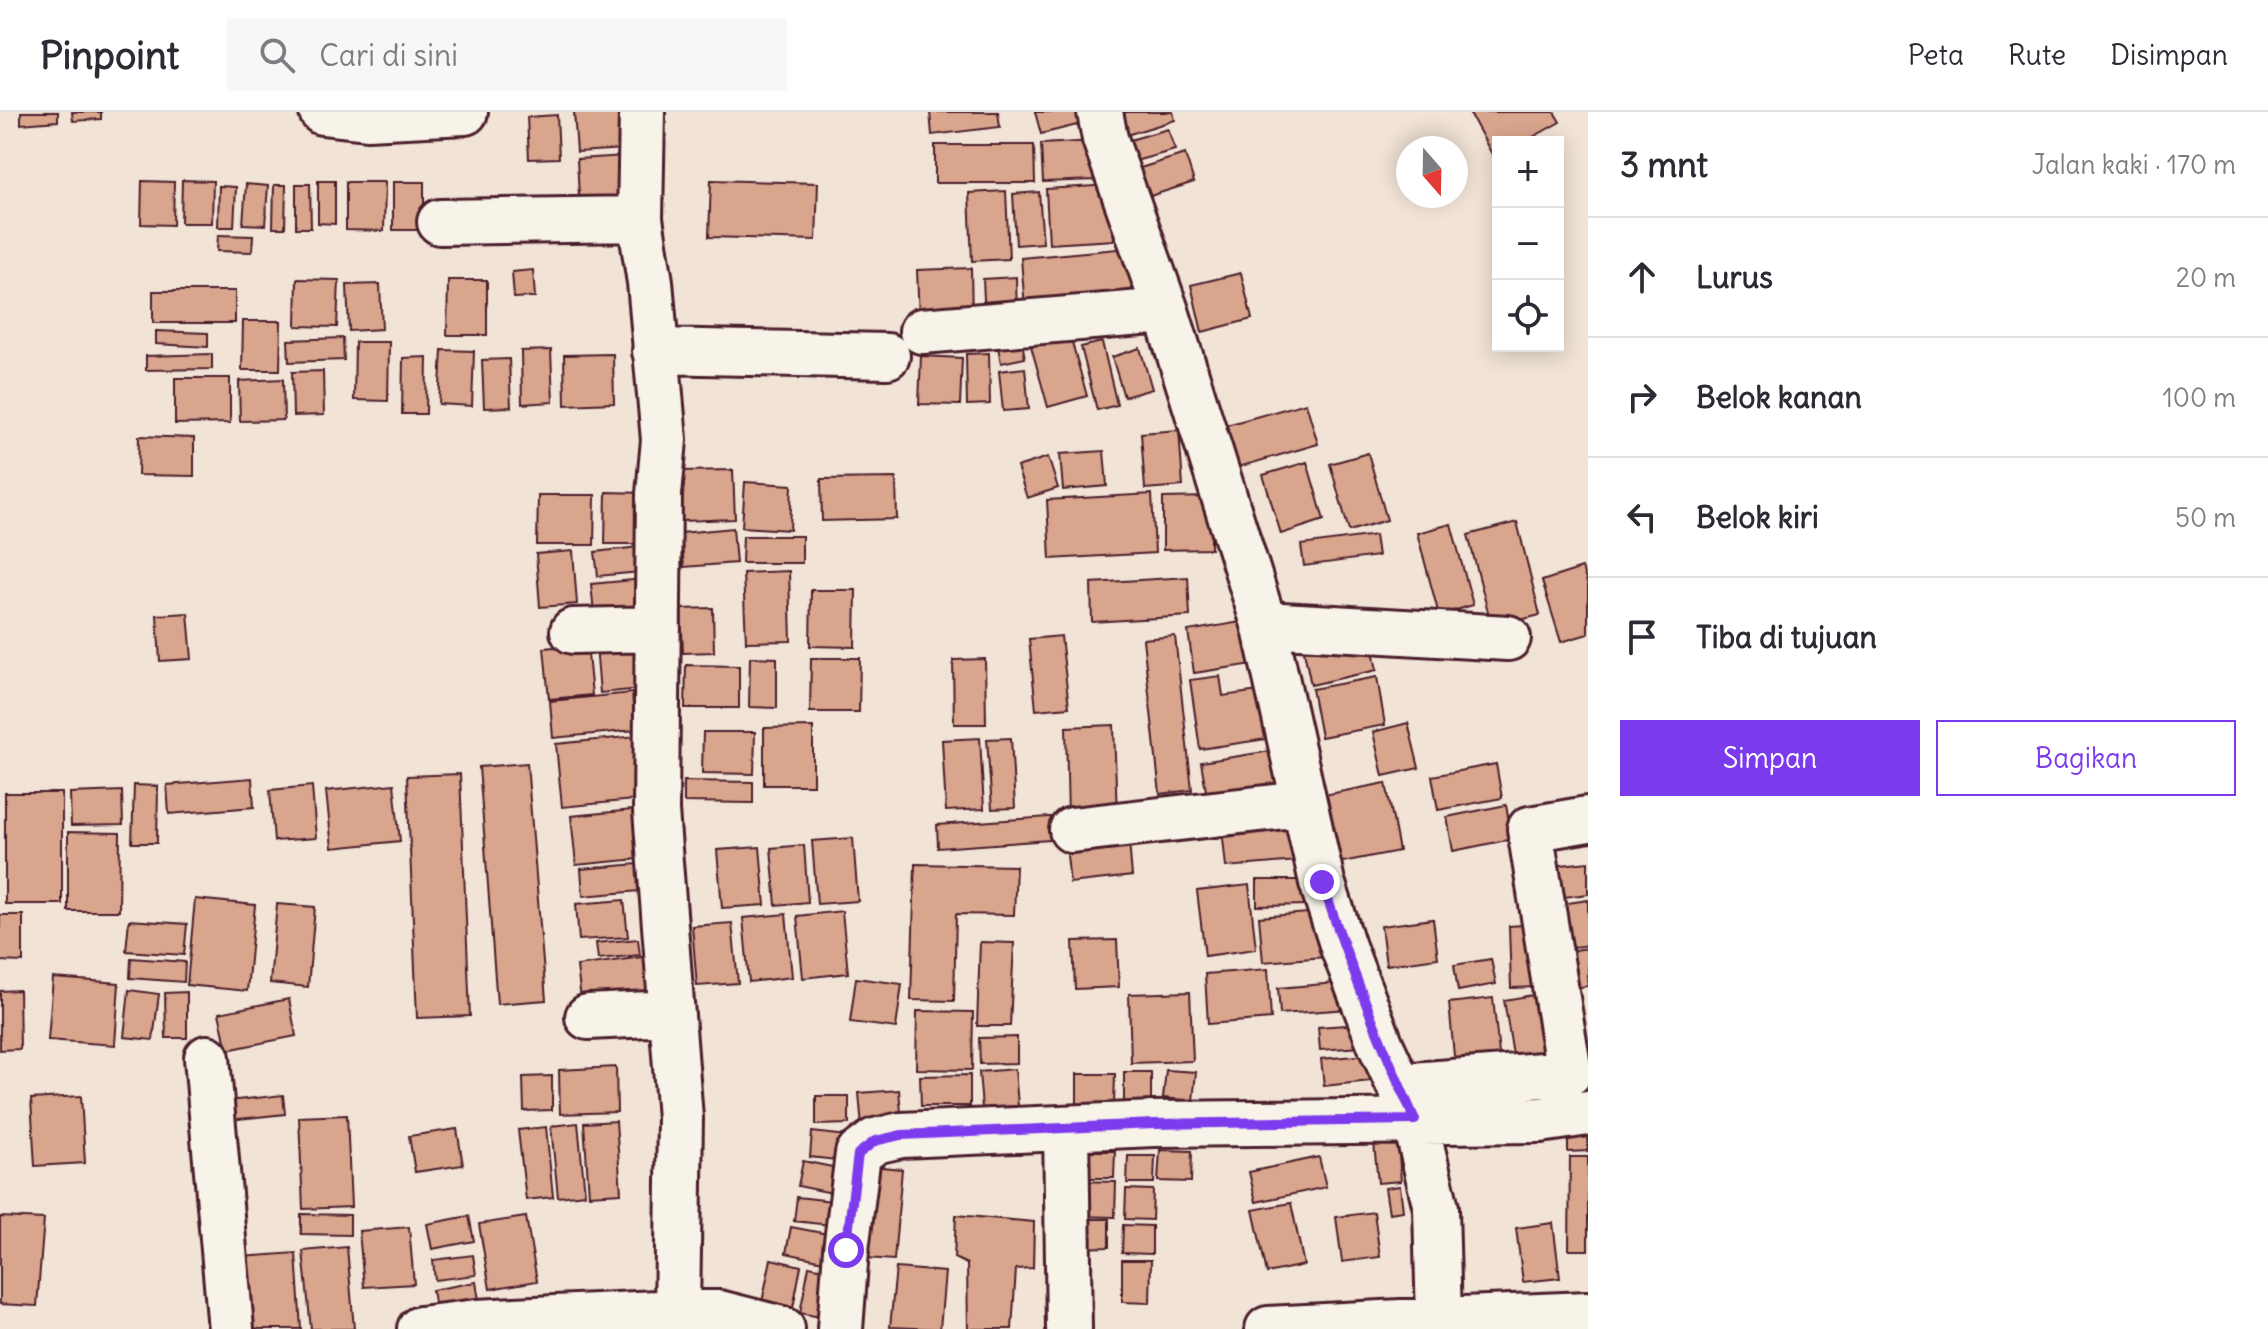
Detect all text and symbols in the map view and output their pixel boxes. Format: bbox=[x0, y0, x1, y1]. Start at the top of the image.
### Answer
search box bbox=[227, 19, 787, 91]
text: Pinpoint bbox=[40, 32, 179, 79]
icon: search bbox=[255, 33, 299, 77]
text: Cari di sini bbox=[319, 36, 458, 74]
text: Peta bbox=[1908, 37, 1964, 73]
text: Rute bbox=[2008, 37, 2066, 73]
text: Disimpan bbox=[2110, 37, 2228, 73]
north arrow bbox=[1396, 136, 1468, 208]
map controls bbox=[1492, 136, 1564, 352]
button: + bbox=[1492, 136, 1564, 208]
text: 3 mnt bbox=[1620, 143, 1708, 186]
text: Jalan kaki · 170 m bbox=[2032, 148, 2236, 181]
button: − bbox=[1492, 208, 1564, 280]
icon: ahead bbox=[1620, 255, 1664, 299]
text: Lurus bbox=[1696, 258, 1773, 296]
text: 20 m bbox=[2176, 261, 2236, 294]
button: locate bbox=[1492, 280, 1564, 352]
icon: right bbox=[1620, 375, 1664, 419]
text: Belok kanan bbox=[1696, 378, 1862, 416]
text: 100 m bbox=[2162, 381, 2236, 414]
icon: left bbox=[1620, 495, 1664, 539]
text: Belok kiri bbox=[1696, 498, 1819, 536]
text: 50 m bbox=[2175, 501, 2236, 534]
icon: arrive bbox=[1620, 615, 1664, 659]
text: Tiba di tujuan bbox=[1696, 618, 1877, 656]
button: Simpan bbox=[1620, 720, 1920, 796]
button: Bagikan bbox=[1936, 720, 2236, 796]
route end bbox=[1304, 864, 1340, 900]
route start bbox=[828, 1232, 864, 1268]

